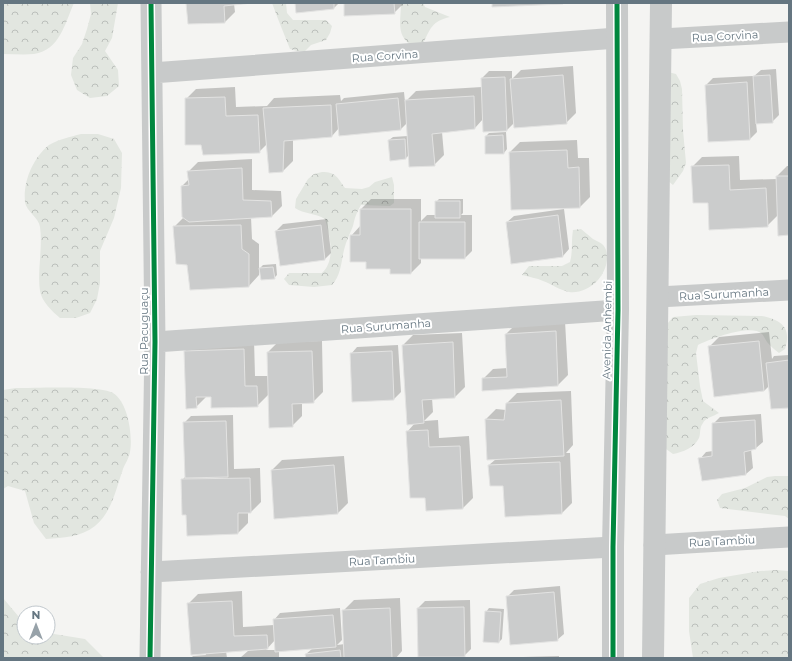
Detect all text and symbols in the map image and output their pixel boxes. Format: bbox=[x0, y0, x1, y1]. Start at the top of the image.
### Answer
street label: Rua Corvina bbox=[691, 27, 759, 45]
street label: Rua Corvina bbox=[351, 47, 419, 65]
street label: Avenida Anhembi bbox=[599, 280, 615, 379]
street label: Rua Surumanha bbox=[679, 285, 769, 303]
street label: Rua Pacuguaçu bbox=[137, 287, 151, 375]
street label: Rua Surumanha bbox=[341, 316, 431, 336]
street label: Rua Tambiu bbox=[688, 532, 756, 550]
street label: Rua Tambiu bbox=[348, 551, 416, 569]
north arrow bbox=[16, 605, 56, 645]
text: N bbox=[32, 608, 40, 622]

